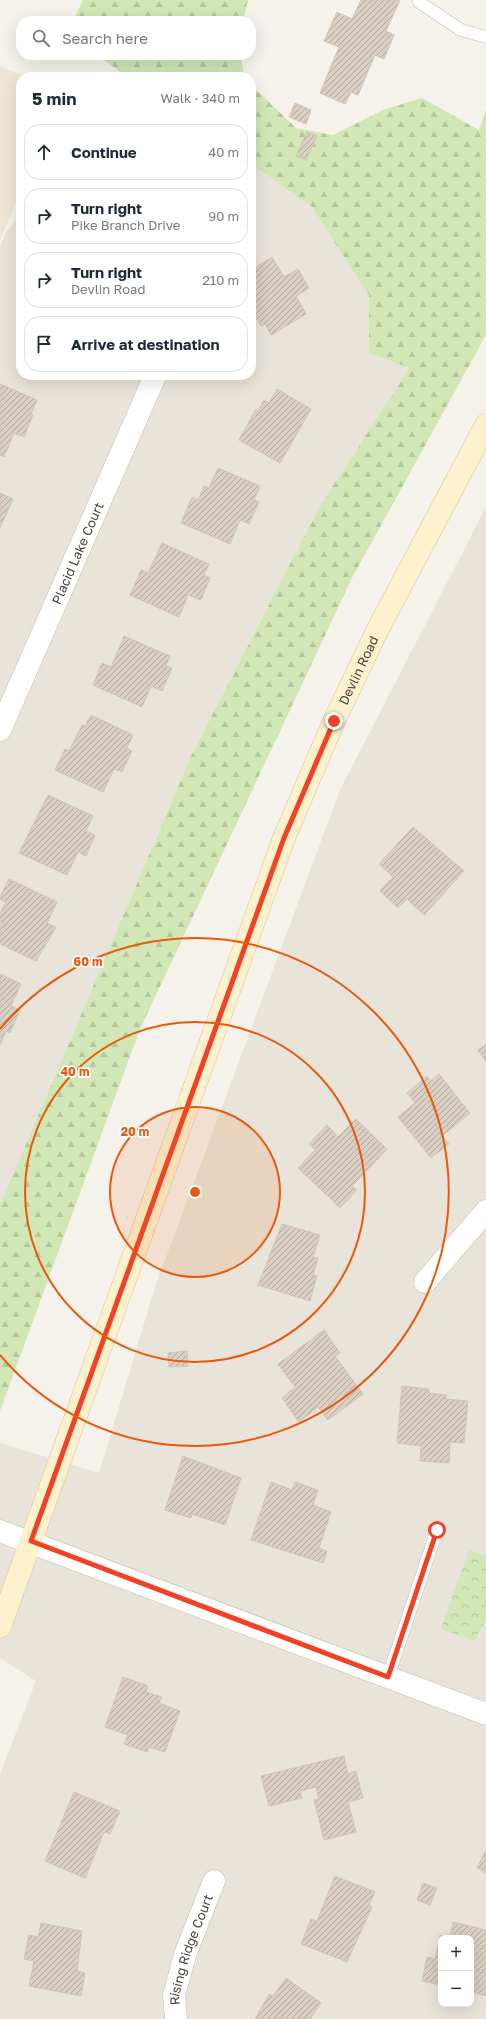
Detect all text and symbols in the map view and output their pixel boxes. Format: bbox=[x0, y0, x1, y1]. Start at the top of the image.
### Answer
search box bbox=[16, 16, 256, 60]
icon: search bbox=[30, 27, 52, 49]
text: Search here bbox=[62, 29, 148, 47]
text: 5 min bbox=[32, 88, 76, 109]
text: Walk · 340 m bbox=[160, 90, 240, 106]
icon: ahead bbox=[33, 141, 55, 163]
text: Continue bbox=[71, 143, 137, 161]
text: 40 m bbox=[208, 144, 239, 160]
text: Turn right bbox=[71, 199, 142, 217]
icon: right bbox=[33, 205, 55, 227]
text: 90 m bbox=[208, 208, 239, 224]
text: Pike Branch Drive bbox=[71, 217, 180, 233]
text: Turn right bbox=[71, 263, 142, 281]
icon: right bbox=[33, 269, 55, 291]
text: 210 m bbox=[202, 272, 239, 288]
text: Devlin Road bbox=[71, 281, 145, 297]
icon: arrive bbox=[33, 333, 55, 355]
text: Arrive at destination bbox=[71, 335, 220, 353]
street label: Placid Lake Court bbox=[48, 500, 107, 607]
street label: Devlin Road bbox=[335, 633, 382, 707]
route end bbox=[325, 712, 343, 730]
text: 60 m bbox=[74, 954, 102, 969]
text: 40 m bbox=[61, 1064, 89, 1079]
text: 20 m bbox=[121, 1124, 149, 1139]
centre of rings bbox=[188, 1185, 202, 1199]
route start bbox=[428, 1521, 446, 1539]
street label: Rising Ridge Court bbox=[166, 1892, 216, 2006]
map controls bbox=[438, 1935, 474, 2007]
button: + bbox=[438, 1935, 474, 1971]
button: − bbox=[438, 1971, 474, 2007]

